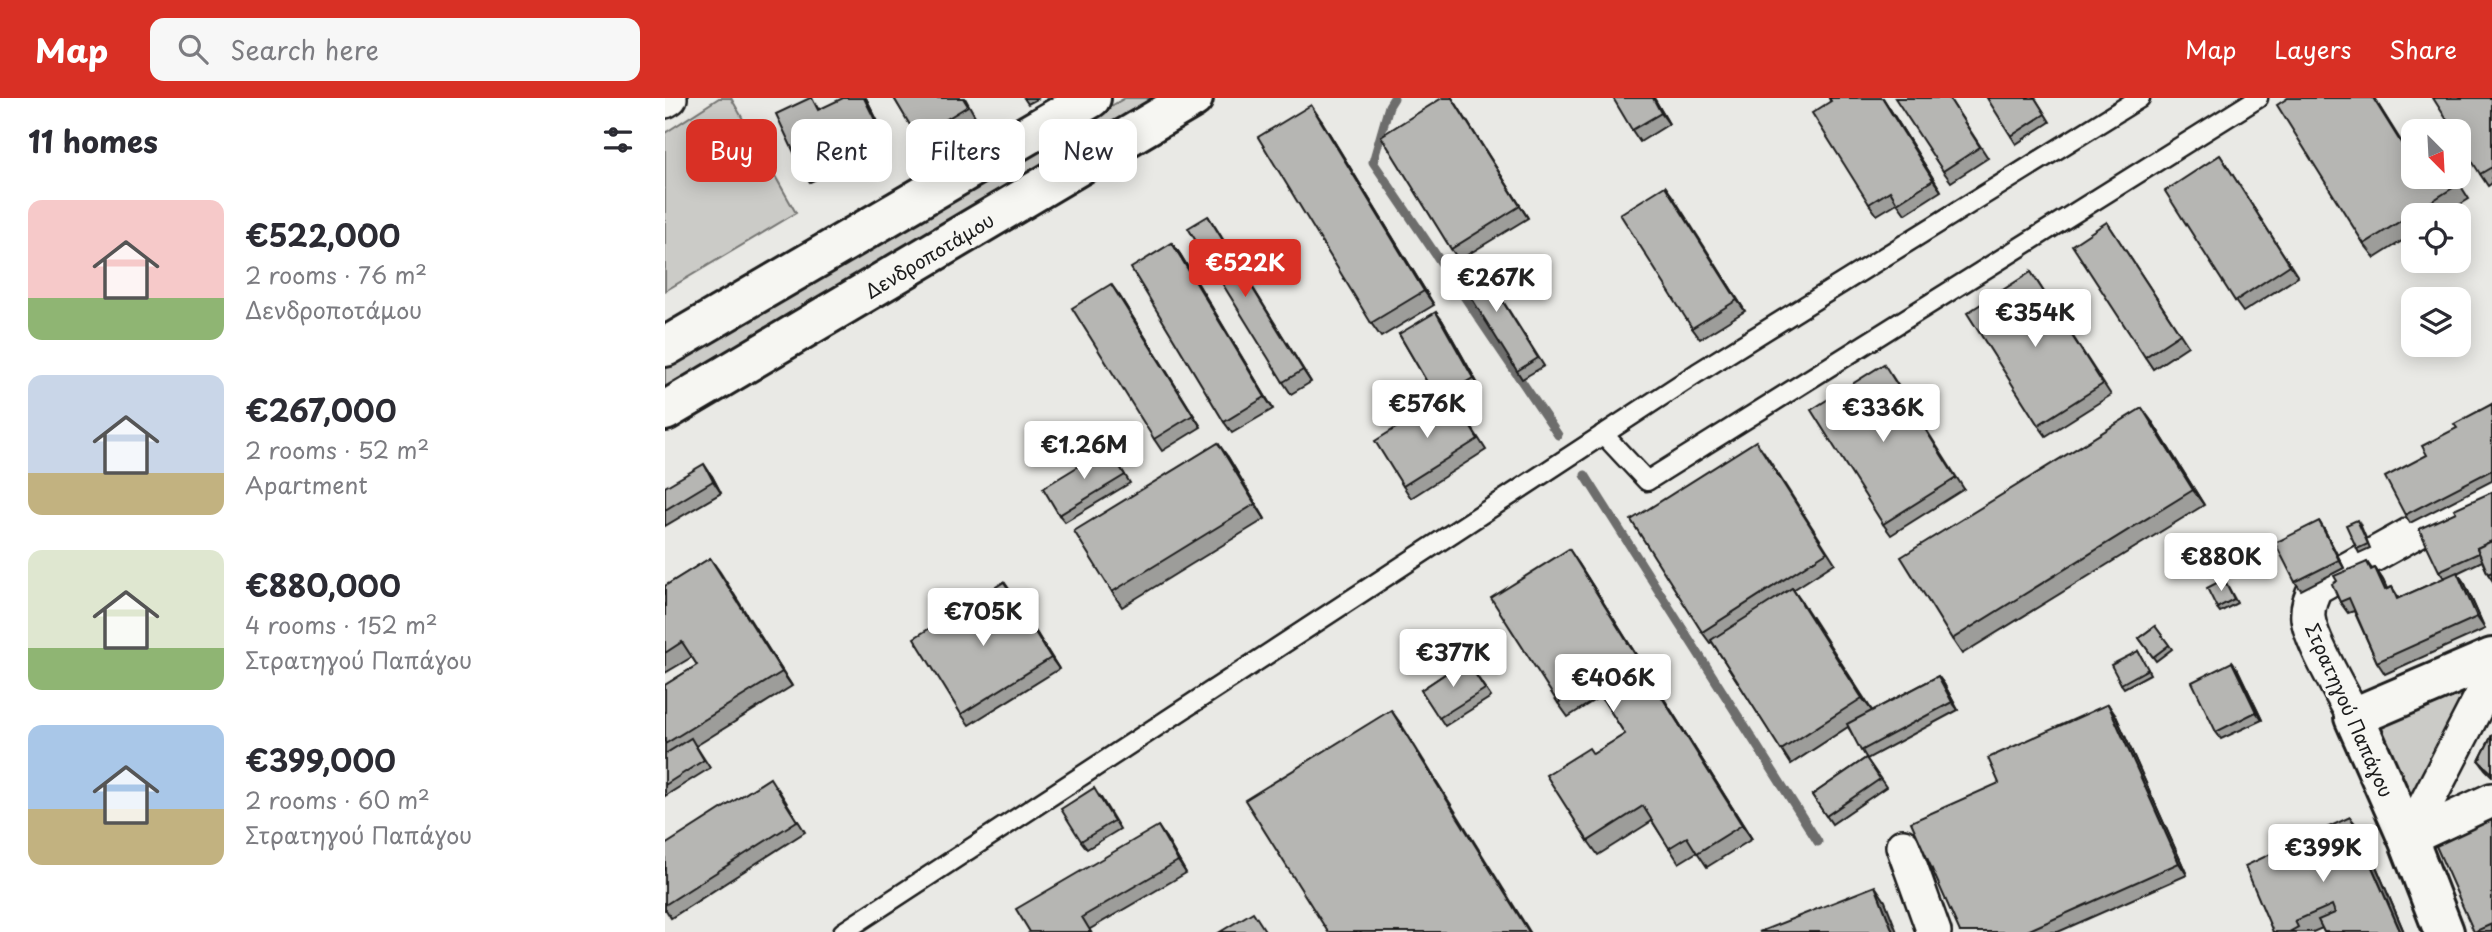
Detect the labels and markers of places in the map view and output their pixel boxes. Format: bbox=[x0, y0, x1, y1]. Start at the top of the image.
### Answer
pin: €522K bbox=[1196, 240, 1294, 299]
pin: €267K bbox=[1447, 254, 1545, 314]
pin: €354K bbox=[1986, 289, 2084, 349]
pin: €576K bbox=[1378, 380, 1476, 440]
pin: €336K bbox=[1834, 384, 1932, 444]
pin: €1.26M bbox=[1027, 422, 1141, 481]
pin: €880K bbox=[2172, 533, 2270, 593]
pin: €705K bbox=[934, 588, 1032, 648]
pin: €377K bbox=[1404, 630, 1502, 689]
pin: €406K bbox=[1564, 654, 1662, 714]
pin: €399K bbox=[2274, 824, 2372, 884]

